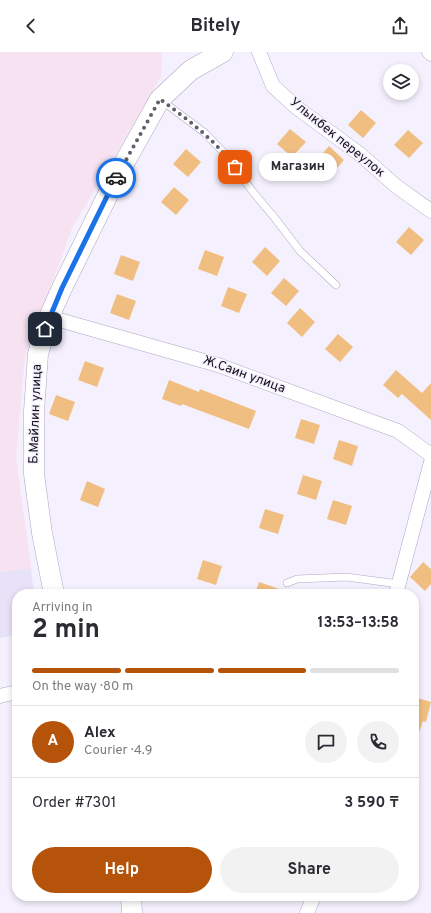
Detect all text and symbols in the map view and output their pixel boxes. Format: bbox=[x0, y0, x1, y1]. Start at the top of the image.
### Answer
icon: back bbox=[20, 15, 42, 37]
text: Bitely bbox=[191, 15, 240, 38]
icon: share bbox=[389, 15, 411, 37]
map controls bbox=[383, 64, 419, 100]
button: layers bbox=[383, 64, 419, 100]
street label: Улыкбек переулок bbox=[286, 95, 388, 181]
pin bbox=[218, 150, 252, 184]
callout: Магазин bbox=[259, 153, 337, 181]
icon: bag bbox=[224, 156, 246, 178]
courier bbox=[96, 158, 136, 198]
text: Магазин bbox=[271, 159, 325, 175]
icon: car bbox=[105, 167, 127, 189]
pin bbox=[28, 312, 62, 346]
icon: home bbox=[34, 318, 56, 340]
street label: Ж.Саин улица bbox=[201, 353, 287, 397]
street label: Б.Майлин улица bbox=[26, 364, 46, 464]
text: Arriving in bbox=[32, 600, 93, 616]
text: 2 min bbox=[32, 614, 100, 647]
text: 13:53–13:58 bbox=[318, 614, 399, 633]
text: On the way · 80 m bbox=[32, 679, 133, 695]
button: chat bbox=[305, 721, 347, 763]
button: phone bbox=[357, 721, 399, 763]
text: Alex bbox=[84, 724, 116, 743]
text: A bbox=[48, 732, 58, 751]
text: Courier · 4.9 bbox=[84, 743, 152, 759]
text: Order #7301 bbox=[32, 794, 116, 813]
text: 3 590 ₸ bbox=[344, 794, 399, 813]
button: Help bbox=[32, 847, 212, 893]
button: Share bbox=[220, 847, 399, 893]

